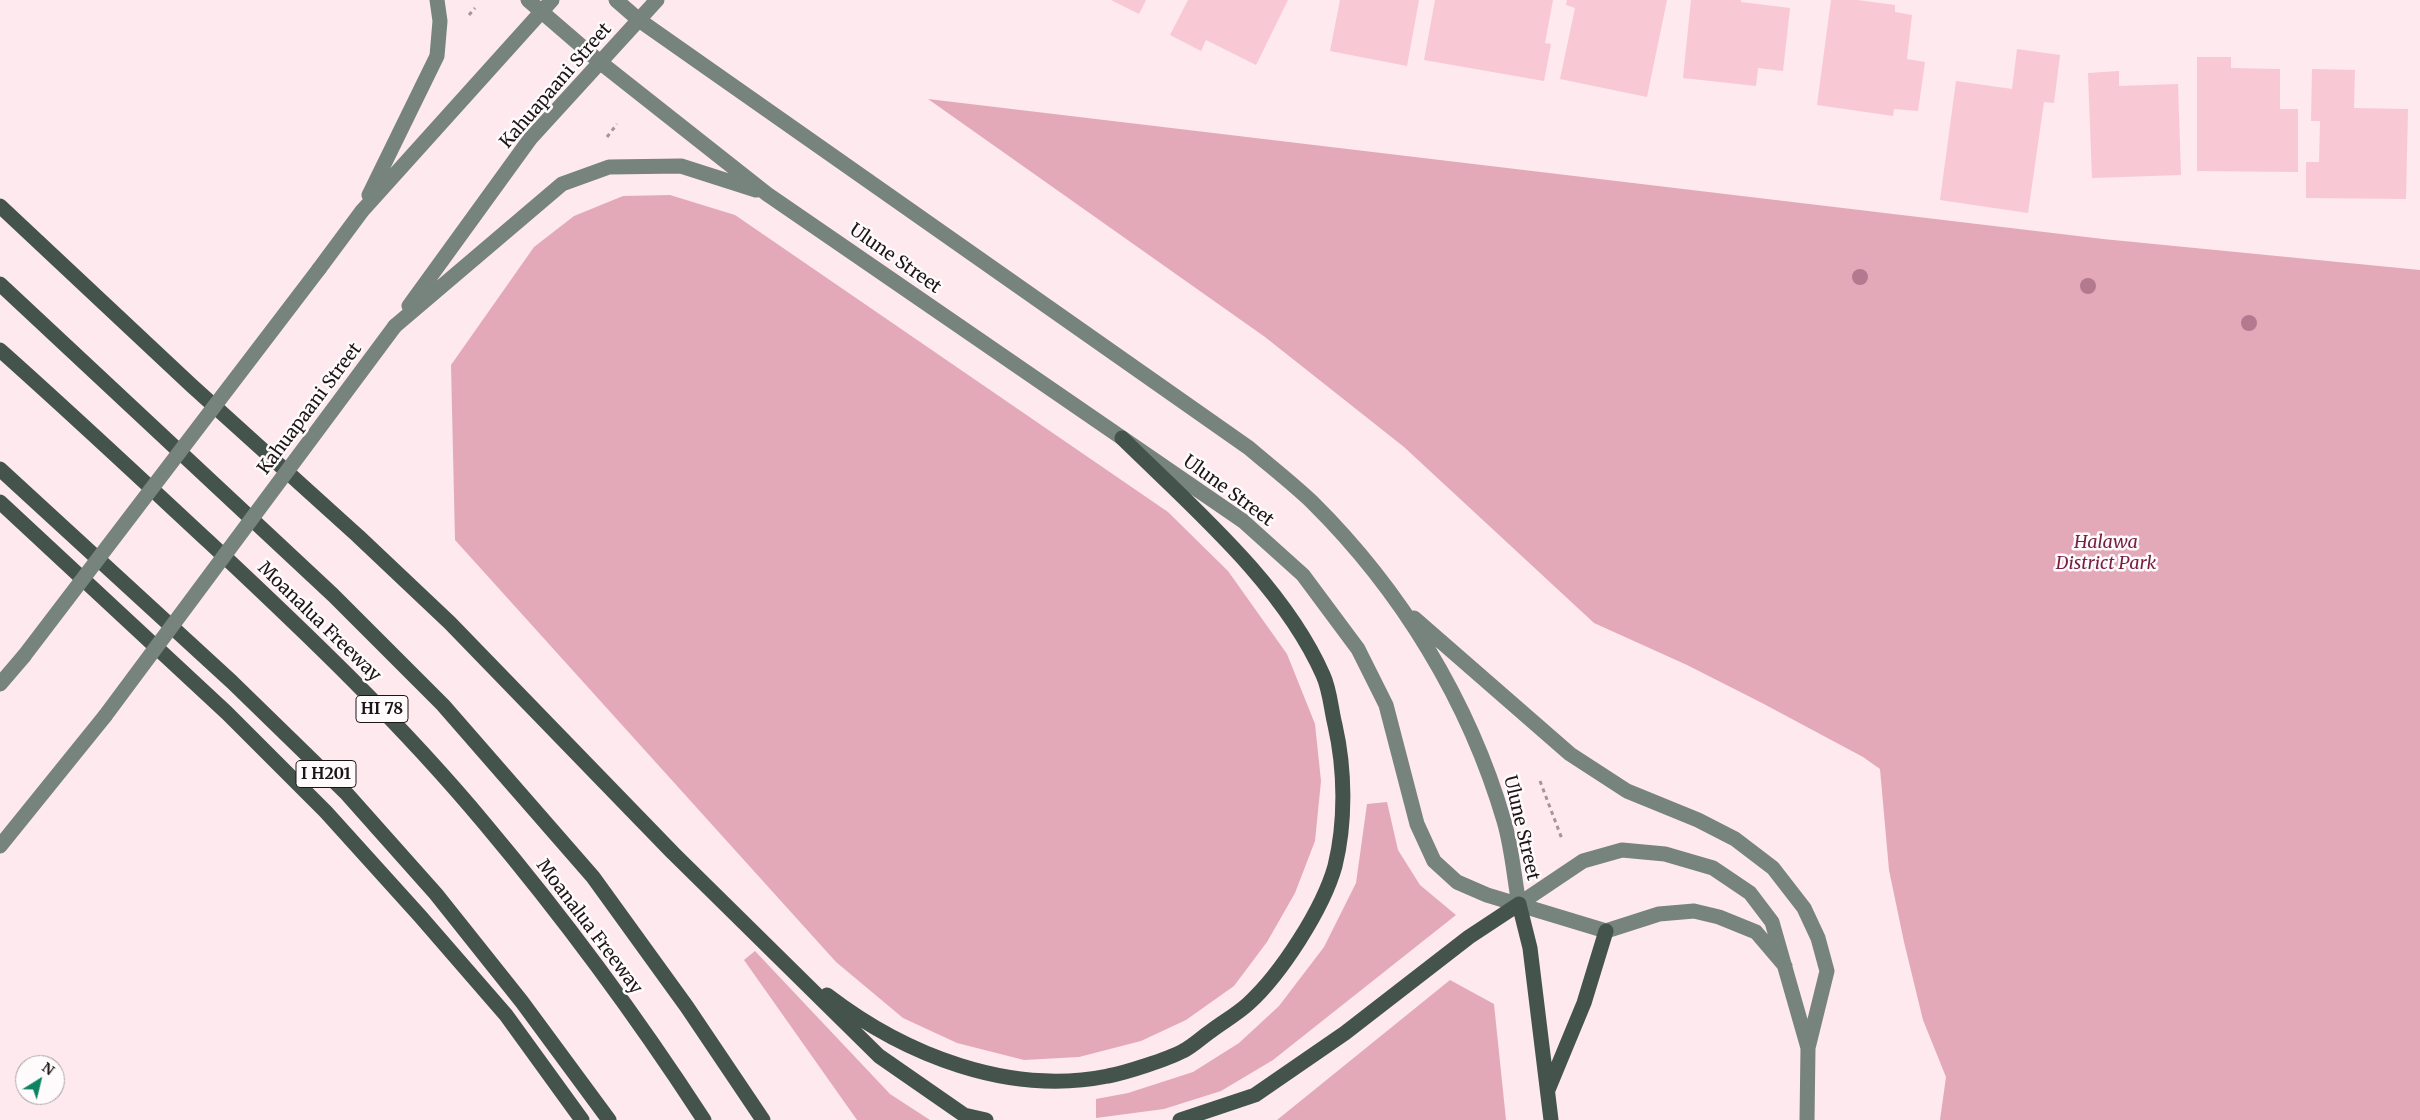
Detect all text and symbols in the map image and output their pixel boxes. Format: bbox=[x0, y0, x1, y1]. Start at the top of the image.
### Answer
street label: Kahuapaani Street bbox=[496, 19, 616, 153]
street label: Ulune Street bbox=[845, 219, 945, 299]
street label: Kahuapaani Street bbox=[254, 339, 366, 479]
street label: Ulune Street bbox=[1178, 451, 1278, 531]
park label: Halawa District Park bbox=[2056, 532, 2156, 574]
street label: Moanalua Freeway bbox=[253, 558, 385, 686]
road number: HI 78 bbox=[356, 696, 408, 722]
road number: I H201 bbox=[296, 761, 356, 788]
street label: Ulune Street bbox=[1498, 773, 1544, 883]
street label: Moanalua Freeway bbox=[531, 855, 647, 999]
north arrow bbox=[15, 1055, 65, 1105]
text: N bbox=[38, 1058, 58, 1079]

